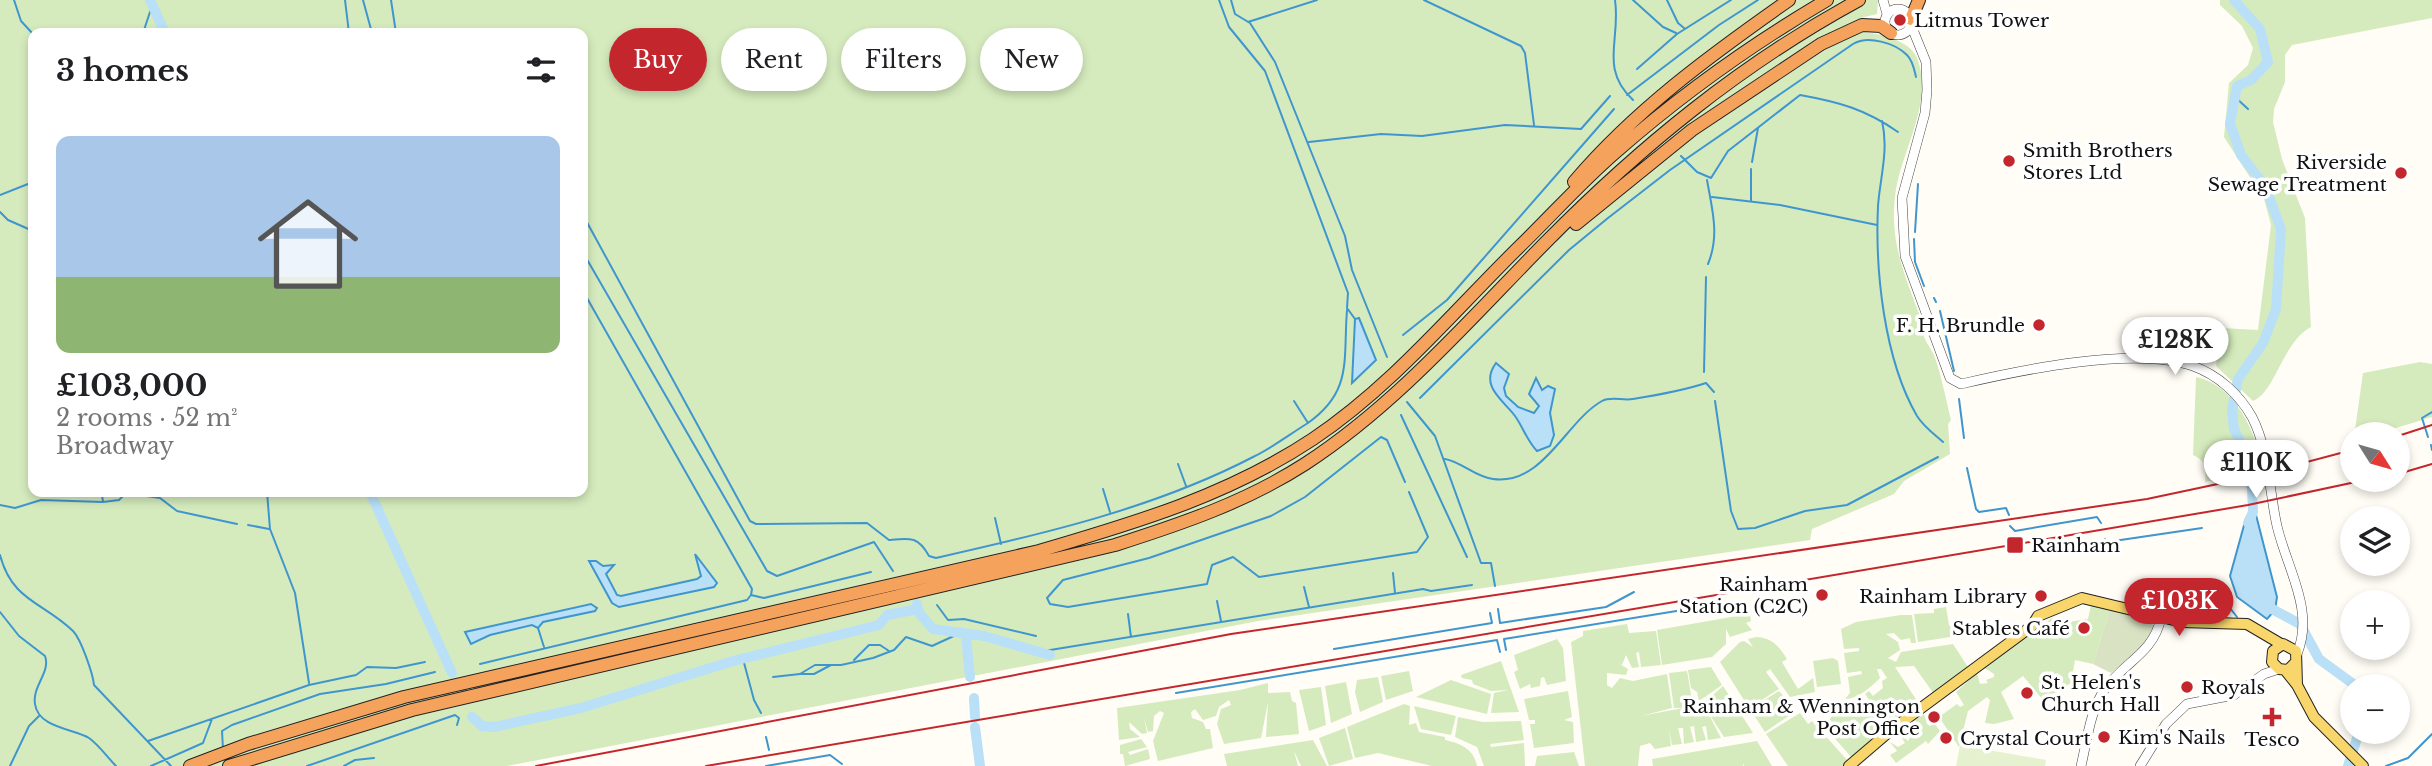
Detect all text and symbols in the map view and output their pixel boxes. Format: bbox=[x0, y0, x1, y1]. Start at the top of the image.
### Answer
place label: Litmus Tower bbox=[1914, 9, 2049, 32]
marker: Litmus Tower bbox=[1892, 12, 1908, 28]
chip: Buy bbox=[609, 28, 707, 91]
chip: Rent bbox=[721, 28, 827, 91]
chip: Filters bbox=[841, 28, 966, 91]
chip: New bbox=[980, 28, 1083, 91]
icon: filters bbox=[522, 51, 560, 89]
text: 3 homes bbox=[56, 52, 189, 89]
place label: Smith Brothers Stores Ltd bbox=[2023, 139, 2173, 184]
place label: Riverside Sewage Treatment bbox=[2208, 151, 2388, 196]
marker: Smith Brothers Stores Ltd bbox=[2001, 153, 2017, 169]
marker: Riverside Sewage Treatment bbox=[2393, 165, 2409, 181]
icon: home bbox=[245, 181, 371, 307]
place label: F. H. Brundle bbox=[1896, 314, 2025, 337]
marker: F. H. Brundle bbox=[2031, 317, 2047, 333]
pin: £128K bbox=[2126, 318, 2224, 377]
text: £128K bbox=[2138, 326, 2212, 354]
text: £103,000 bbox=[56, 367, 207, 404]
text: 2 rooms · 52 m² bbox=[56, 404, 238, 432]
north arrow bbox=[2340, 422, 2410, 492]
map controls bbox=[2340, 422, 2410, 744]
text: Broadway bbox=[56, 432, 174, 460]
pin: £110K bbox=[2207, 440, 2305, 500]
text: £110K bbox=[2220, 449, 2292, 477]
button: layers bbox=[2340, 506, 2410, 576]
place label: Rainham bbox=[2031, 534, 2120, 557]
marker: Rainham bbox=[2005, 535, 2025, 555]
place label: Rainham Station (C2C) bbox=[1679, 573, 1808, 618]
pin: £103K bbox=[2130, 578, 2228, 638]
place label: Rainham Library bbox=[1859, 585, 2027, 608]
marker: Rainham Station (C2C) bbox=[1814, 587, 1830, 603]
text: £103K bbox=[2140, 587, 2218, 615]
marker: Rainham Library bbox=[2033, 588, 2049, 604]
button: + bbox=[2340, 590, 2410, 660]
place label: Stables Café bbox=[1952, 617, 2070, 640]
marker: Stables Café bbox=[2076, 620, 2092, 636]
place label: St. Helen's Church Hall bbox=[2041, 671, 2160, 716]
button: − bbox=[2340, 674, 2410, 744]
place label: Royals bbox=[2201, 676, 2265, 699]
marker: Royals bbox=[2179, 679, 2195, 695]
marker: St. Helen's Church Hall bbox=[2019, 685, 2035, 701]
place label: Rainham & Wennington Post Office bbox=[1683, 695, 1920, 740]
marker: Rainham & Wennington Post Office bbox=[1926, 709, 1942, 725]
marker: Tesco bbox=[2264, 709, 2280, 725]
place label: Kim's Nails bbox=[2118, 726, 2225, 749]
place label: Crystal Court bbox=[1960, 727, 2092, 750]
place label: Tesco bbox=[2244, 728, 2300, 751]
marker: Kim's Nails bbox=[2096, 729, 2112, 745]
marker: Crystal Court bbox=[1938, 730, 1954, 746]

